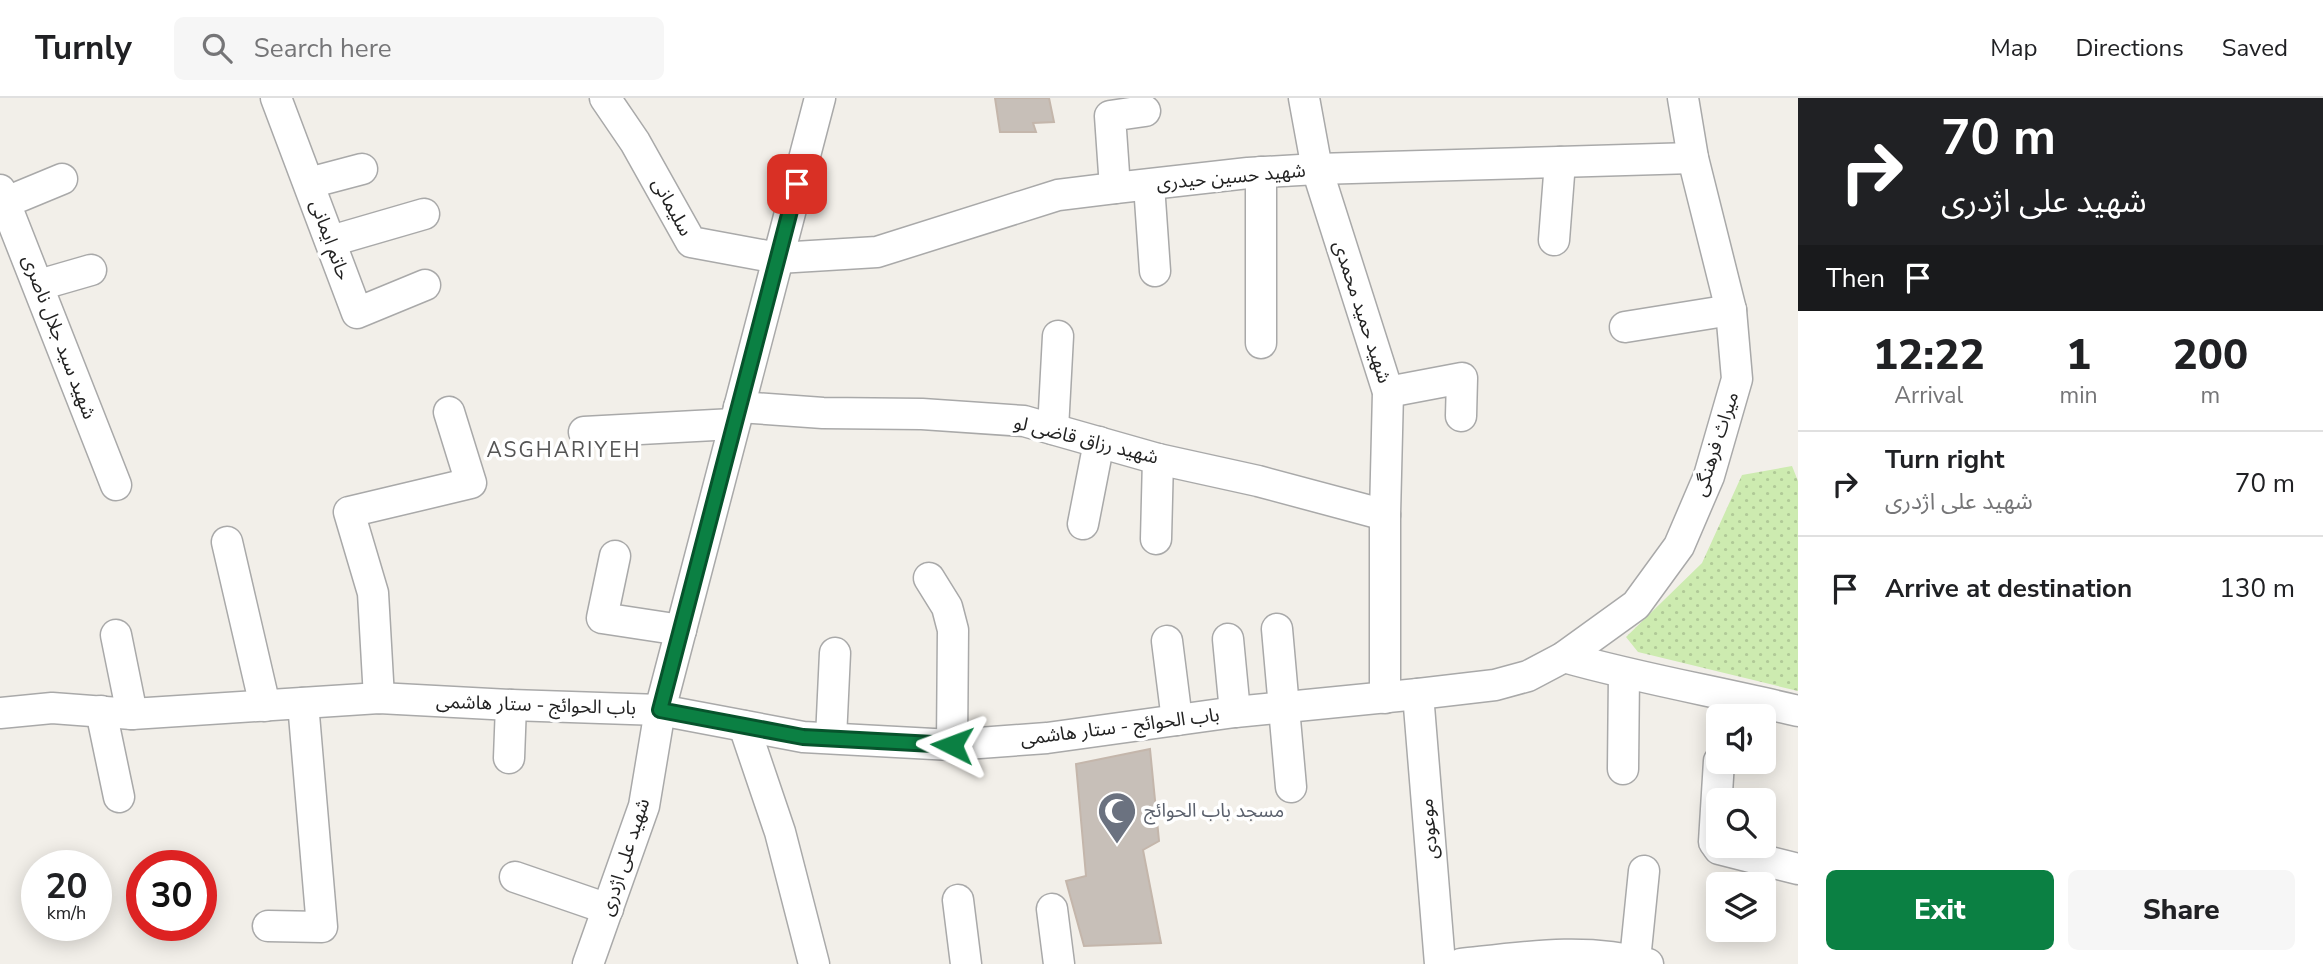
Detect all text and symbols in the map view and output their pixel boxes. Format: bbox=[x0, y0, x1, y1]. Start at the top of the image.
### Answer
search box bbox=[174, 17, 664, 80]
text: Turnly bbox=[35, 26, 132, 71]
icon: search bbox=[198, 29, 236, 67]
text: Search here bbox=[254, 31, 392, 66]
text: Map bbox=[1990, 32, 2037, 64]
text: Directions bbox=[2075, 32, 2184, 64]
text: Saved bbox=[2222, 32, 2288, 64]
text: 70 m bbox=[1941, 104, 2056, 171]
icon: right bbox=[1826, 126, 1917, 217]
pin bbox=[767, 154, 827, 214]
street label: شهید حسین حیدری bbox=[1155, 158, 1307, 196]
icon: arrive bbox=[778, 165, 816, 203]
street label: سلیمانی bbox=[645, 173, 699, 241]
text: شهید علی اژدری bbox=[1941, 180, 2147, 223]
street label: حاتم ایمانی bbox=[303, 196, 357, 284]
street label: شهید حمید محمدی bbox=[1327, 237, 1397, 387]
street label: شهید سید جلال ناصری bbox=[16, 251, 102, 423]
icon: arrive bbox=[1899, 259, 1937, 297]
text: Then bbox=[1826, 261, 1885, 296]
text: 12:22 bbox=[1873, 327, 1985, 384]
text: 1 bbox=[2066, 327, 2091, 384]
text: 200 bbox=[2173, 327, 2248, 384]
text: Arrival bbox=[1894, 380, 1963, 411]
text: min bbox=[2060, 380, 2098, 411]
text: m bbox=[2200, 380, 2220, 411]
street label: میراث فرهنگی bbox=[1687, 388, 1745, 500]
street label: شهید رزاق قاضی لو bbox=[1011, 409, 1161, 471]
district label: ASGHARIYEH bbox=[486, 436, 642, 464]
text: Turn right bbox=[1885, 442, 2004, 477]
icon: right bbox=[1826, 465, 1864, 503]
text: 70 m bbox=[2235, 466, 2295, 501]
text: شهید علی اژدری bbox=[1885, 486, 2033, 517]
icon: arrive bbox=[1826, 570, 1864, 608]
text: Arrive at destination bbox=[1885, 571, 2132, 606]
text: 130 m bbox=[2219, 571, 2295, 606]
street label: باب الحوائج - ستار هاشمی bbox=[435, 689, 637, 722]
street label: باب الحوائج - ستار هاشمی bbox=[1019, 702, 1221, 753]
map controls bbox=[1706, 704, 1776, 942]
button: sound bbox=[1706, 704, 1776, 774]
position arrow bbox=[915, 708, 989, 782]
button: search bbox=[1706, 788, 1776, 858]
mosque icon: مسجد باب الحوائج bbox=[1096, 790, 1138, 845]
street label: شهید علی اژدری bbox=[594, 795, 656, 919]
street label: موعودی bbox=[1413, 797, 1445, 861]
place label: مسجد باب الحوائج bbox=[1144, 798, 1284, 825]
speed limit sign: 30 bbox=[126, 850, 217, 941]
text: 20 bbox=[45, 863, 88, 910]
button: Exit bbox=[1826, 870, 2054, 950]
button: Share bbox=[2068, 870, 2295, 950]
button: layers bbox=[1706, 872, 1776, 942]
text: km/h bbox=[47, 901, 86, 925]

